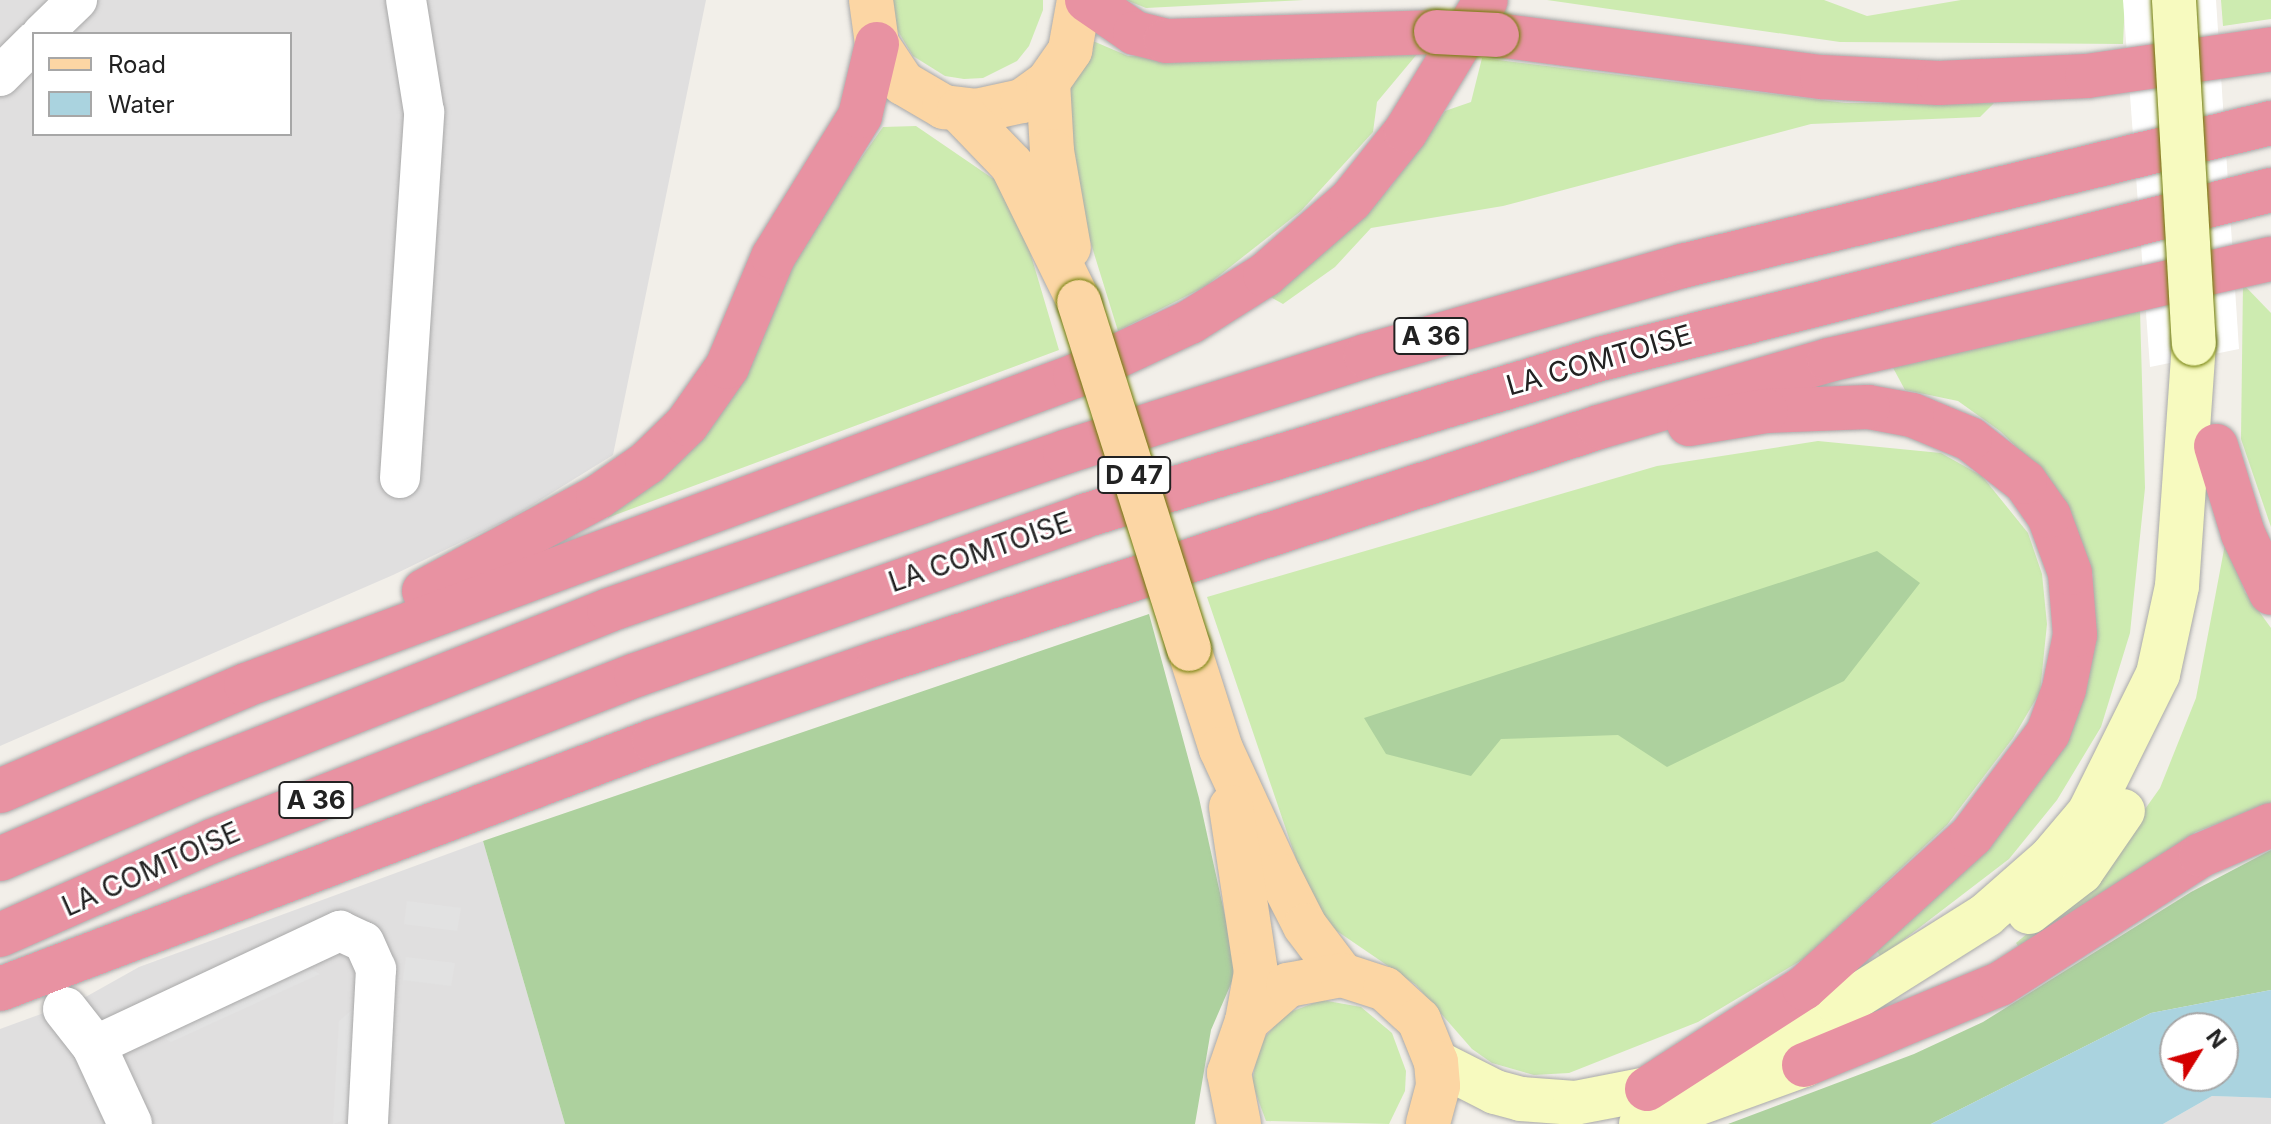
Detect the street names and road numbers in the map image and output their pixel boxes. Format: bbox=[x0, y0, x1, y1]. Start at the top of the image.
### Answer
road number: A 36 bbox=[1393, 314, 1469, 358]
street label: LA COMTOISE bbox=[1502, 318, 1696, 402]
road number: D 47 bbox=[1096, 453, 1172, 497]
street label: LA COMTOISE bbox=[884, 505, 1076, 599]
road number: A 36 bbox=[278, 778, 354, 822]
street label: LA COMTOISE bbox=[57, 815, 245, 923]

